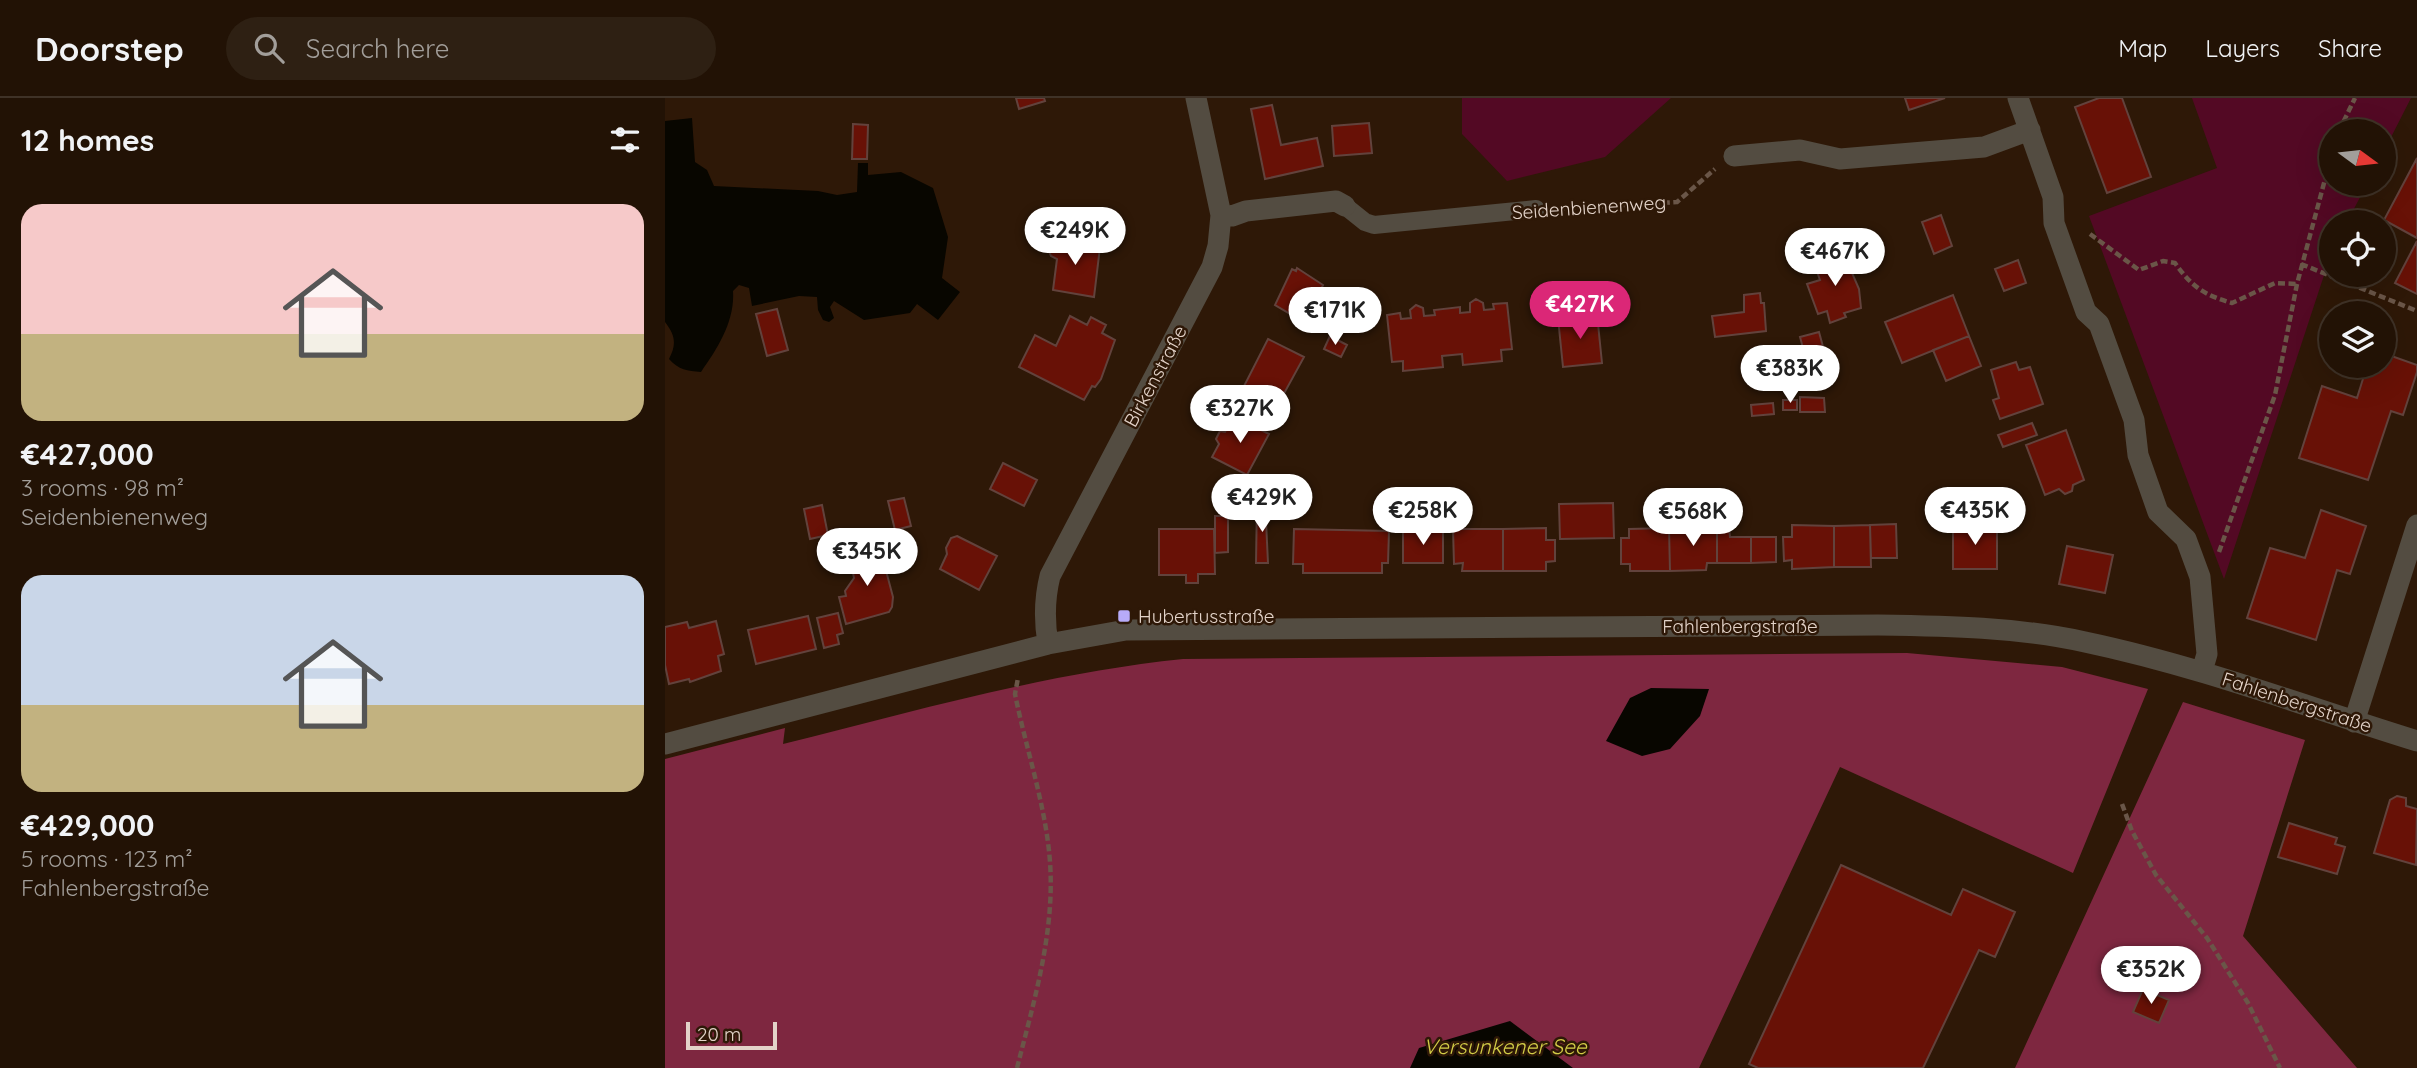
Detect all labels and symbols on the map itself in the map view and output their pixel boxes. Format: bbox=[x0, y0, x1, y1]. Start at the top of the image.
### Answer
north arrow bbox=[2319, 119, 2396, 196]
street label: Seidenbienenweg bbox=[1511, 190, 1667, 224]
pin: €249K bbox=[1026, 208, 1124, 267]
pin: €467K bbox=[1786, 228, 1884, 288]
pin: €427K bbox=[1531, 282, 1629, 341]
pin: €171K bbox=[1286, 288, 1384, 347]
street label: Birkenstraße bbox=[1118, 321, 1192, 431]
pin: €383K bbox=[1741, 345, 1839, 405]
pin: €327K bbox=[1191, 386, 1289, 445]
pin: €429K bbox=[1213, 474, 1311, 534]
pin: €258K bbox=[1374, 488, 1472, 547]
pin: €435K bbox=[1926, 488, 2024, 547]
pin: €568K bbox=[1644, 489, 1742, 548]
pin: €345K bbox=[818, 528, 916, 588]
place label: Hubertusstraße bbox=[1138, 604, 1274, 628]
marker: Hubertusstraße bbox=[1116, 608, 1132, 624]
street label: Fahlenbergstraße bbox=[1662, 614, 1818, 638]
street label: Fahlenbergstraße bbox=[2219, 667, 2375, 737]
pin: €352K bbox=[2102, 946, 2200, 1006]
scale bar bbox=[686, 1019, 777, 1051]
water label: Versunkener See bbox=[1423, 1033, 1588, 1059]

